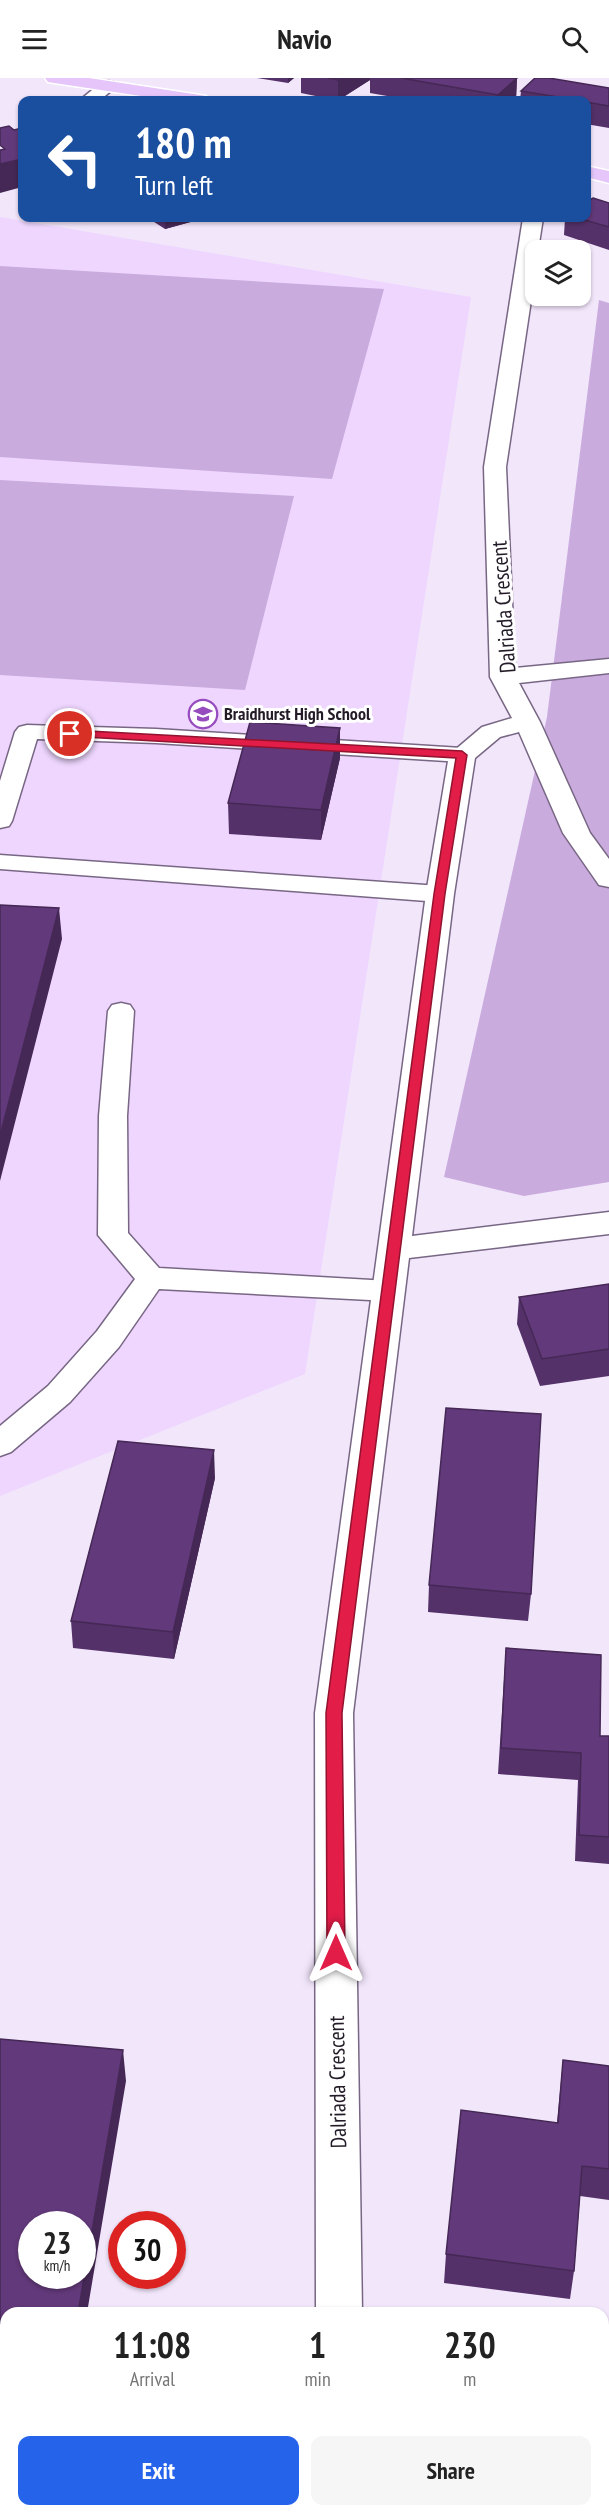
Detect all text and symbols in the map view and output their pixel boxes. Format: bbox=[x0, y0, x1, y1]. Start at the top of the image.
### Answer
text: Navio bbox=[277, 22, 332, 56]
icon: menu bbox=[18, 23, 51, 56]
icon: search bbox=[558, 23, 591, 56]
text: 180 m bbox=[135, 115, 232, 170]
icon: left bbox=[36, 120, 114, 198]
text: Turn left bbox=[135, 168, 213, 202]
map controls bbox=[525, 240, 591, 306]
button: layers bbox=[525, 240, 591, 306]
street label: Dalriada Crescent bbox=[484, 540, 522, 674]
school or university icon: Braidhurst High School bbox=[187, 698, 219, 730]
place label: Braidhurst High School bbox=[224, 702, 371, 725]
pin bbox=[44, 708, 95, 759]
icon: arrive bbox=[53, 717, 86, 750]
position arrow bbox=[304, 1921, 368, 1985]
street label: Dalriada Crescent bbox=[322, 2015, 352, 2149]
speed limit sign: 30 bbox=[108, 2211, 186, 2289]
text: 23 bbox=[43, 2223, 71, 2262]
text: km/h bbox=[44, 2256, 70, 2275]
text: 11:08 bbox=[113, 2321, 191, 2368]
text: 1 bbox=[309, 2321, 326, 2368]
text: 230 bbox=[444, 2321, 496, 2368]
text: Arrival bbox=[130, 2366, 175, 2392]
text: min bbox=[305, 2366, 331, 2392]
text: m bbox=[463, 2366, 476, 2392]
button: Exit bbox=[18, 2436, 299, 2505]
button: Share bbox=[311, 2436, 591, 2505]

